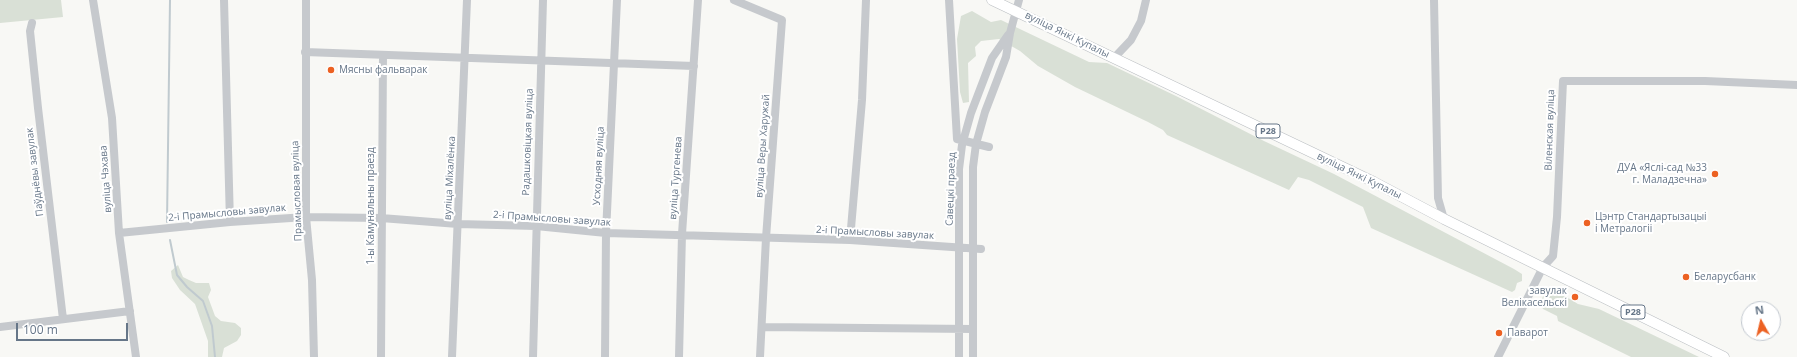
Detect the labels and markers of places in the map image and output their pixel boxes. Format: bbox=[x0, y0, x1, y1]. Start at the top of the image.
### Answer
place label: Мясны фальварак bbox=[339, 64, 427, 76]
marker: Мясны фальварак bbox=[326, 65, 336, 75]
place label: ДУА «Яслі-сад №33 г. Маладзечна» bbox=[1617, 162, 1707, 186]
marker: ДУА «Яслі-сад №33 г. Маладзечна» bbox=[1710, 169, 1720, 179]
place label: Цэнтр Стандартызацыі і Метралогіі bbox=[1595, 211, 1707, 234]
marker: Цэнтр Стандартызацыі і Метралогіі bbox=[1582, 218, 1592, 228]
place label: Беларусбанк bbox=[1694, 271, 1756, 283]
marker: Беларусбанк bbox=[1681, 272, 1691, 282]
place label: завулак Велікасельскі bbox=[1501, 285, 1567, 308]
marker: завулак Велікасельскі bbox=[1570, 292, 1580, 302]
place label: Паварот bbox=[1507, 327, 1548, 339]
marker: Паварот bbox=[1494, 328, 1504, 338]

